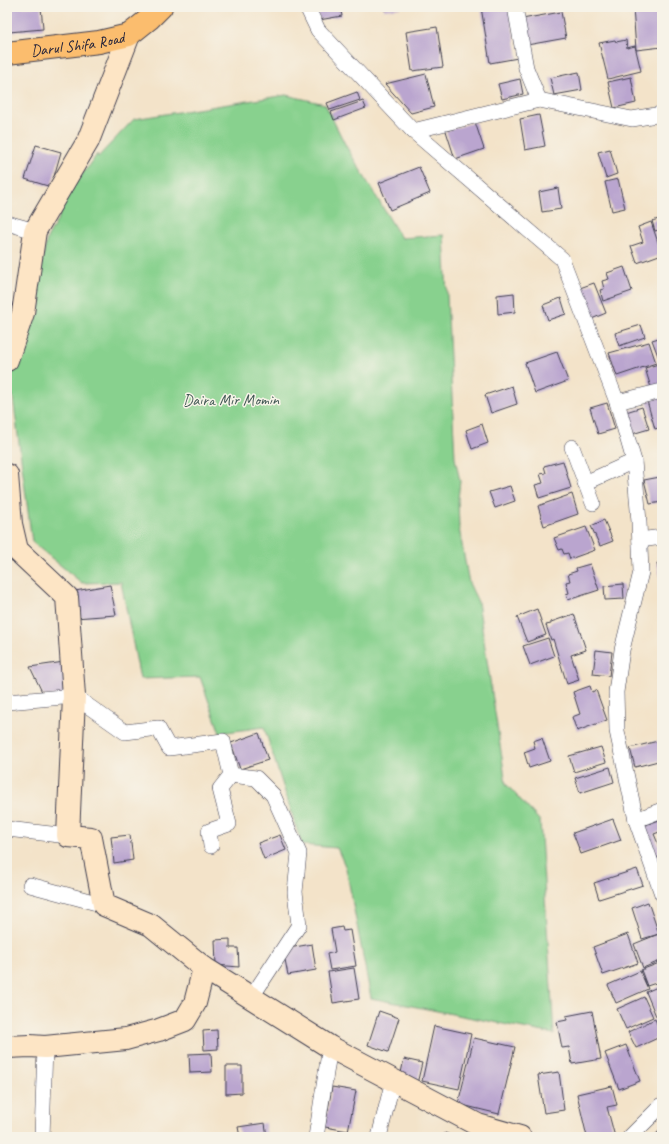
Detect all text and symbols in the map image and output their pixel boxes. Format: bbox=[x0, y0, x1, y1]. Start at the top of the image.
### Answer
street label: Darul Shifa Road bbox=[30, 27, 129, 61]
park label: Daira Mir Momin bbox=[183, 390, 280, 410]

